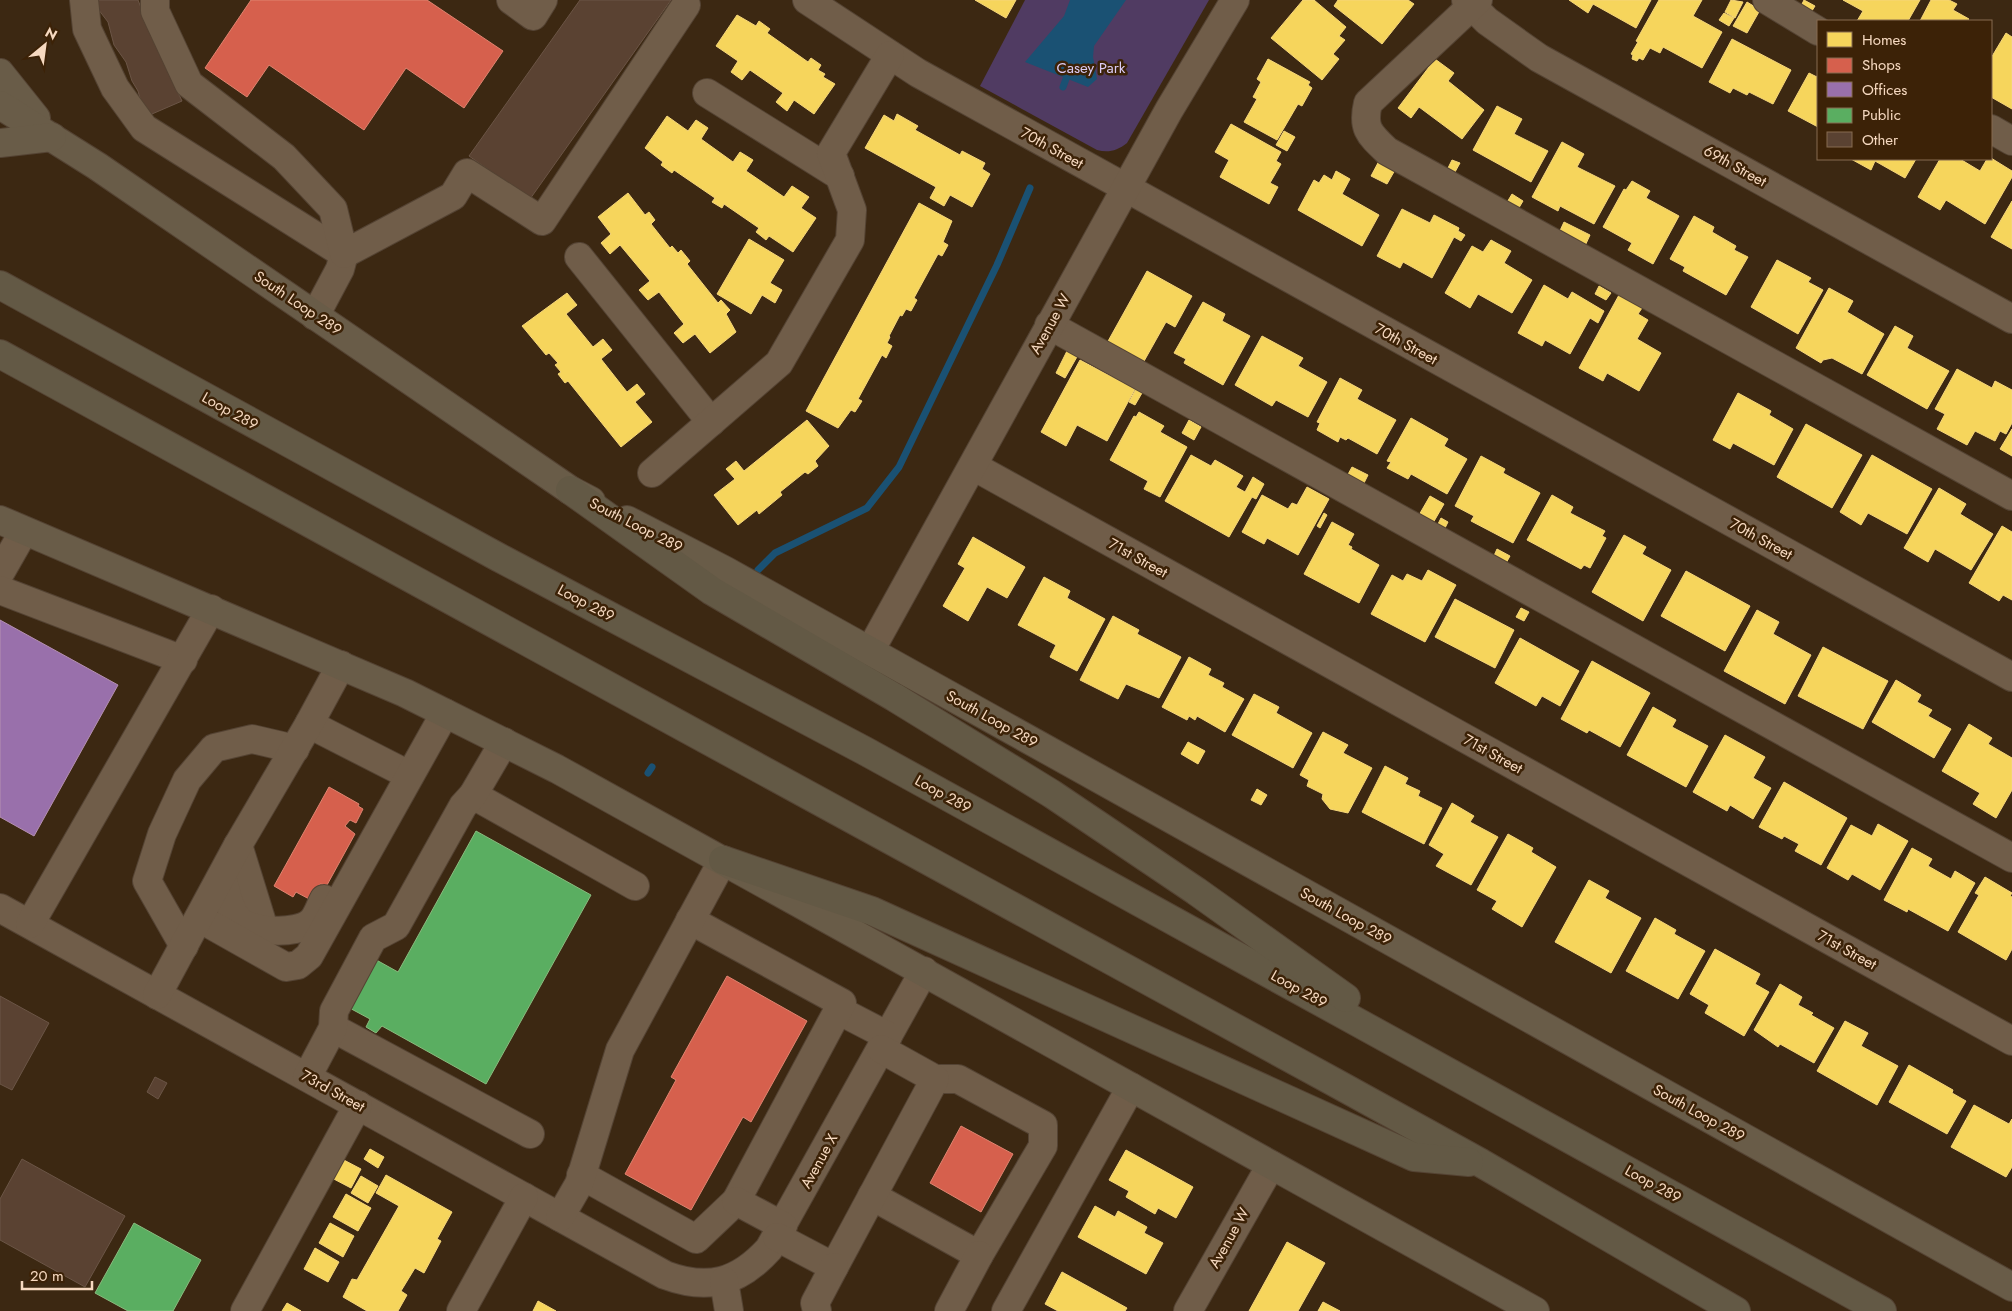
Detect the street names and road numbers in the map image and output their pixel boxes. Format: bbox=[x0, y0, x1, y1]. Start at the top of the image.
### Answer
street label: 70th Street bbox=[1017, 122, 1088, 174]
street label: 69th Street bbox=[1699, 140, 1771, 193]
street label: South Loop 289 bbox=[250, 265, 346, 341]
street label: Avenue W bbox=[1024, 290, 1076, 358]
street label: 70th Street bbox=[1371, 318, 1442, 370]
street label: Loop 289 bbox=[198, 386, 262, 436]
street label: South Loop 289 bbox=[586, 492, 686, 558]
street label: 70th Street bbox=[1726, 513, 1797, 565]
street label: 71st Street bbox=[1104, 533, 1172, 583]
street label: Loop 289 bbox=[554, 579, 618, 627]
street label: South Loop 289 bbox=[942, 685, 1042, 753]
street label: 71st Street bbox=[1459, 729, 1527, 779]
street label: Loop 289 bbox=[911, 769, 975, 819]
street label: South Loop 289 bbox=[1296, 882, 1396, 950]
street label: 71st Street bbox=[1813, 925, 1881, 975]
street label: Loop 289 bbox=[1267, 964, 1331, 1014]
street label: 73rd Street bbox=[297, 1064, 369, 1118]
street label: South Loop 289 bbox=[1649, 1079, 1749, 1147]
street label: Avenue X bbox=[795, 1129, 843, 1192]
street label: Loop 289 bbox=[1621, 1159, 1685, 1209]
street label: Avenue W bbox=[1203, 1204, 1255, 1272]

